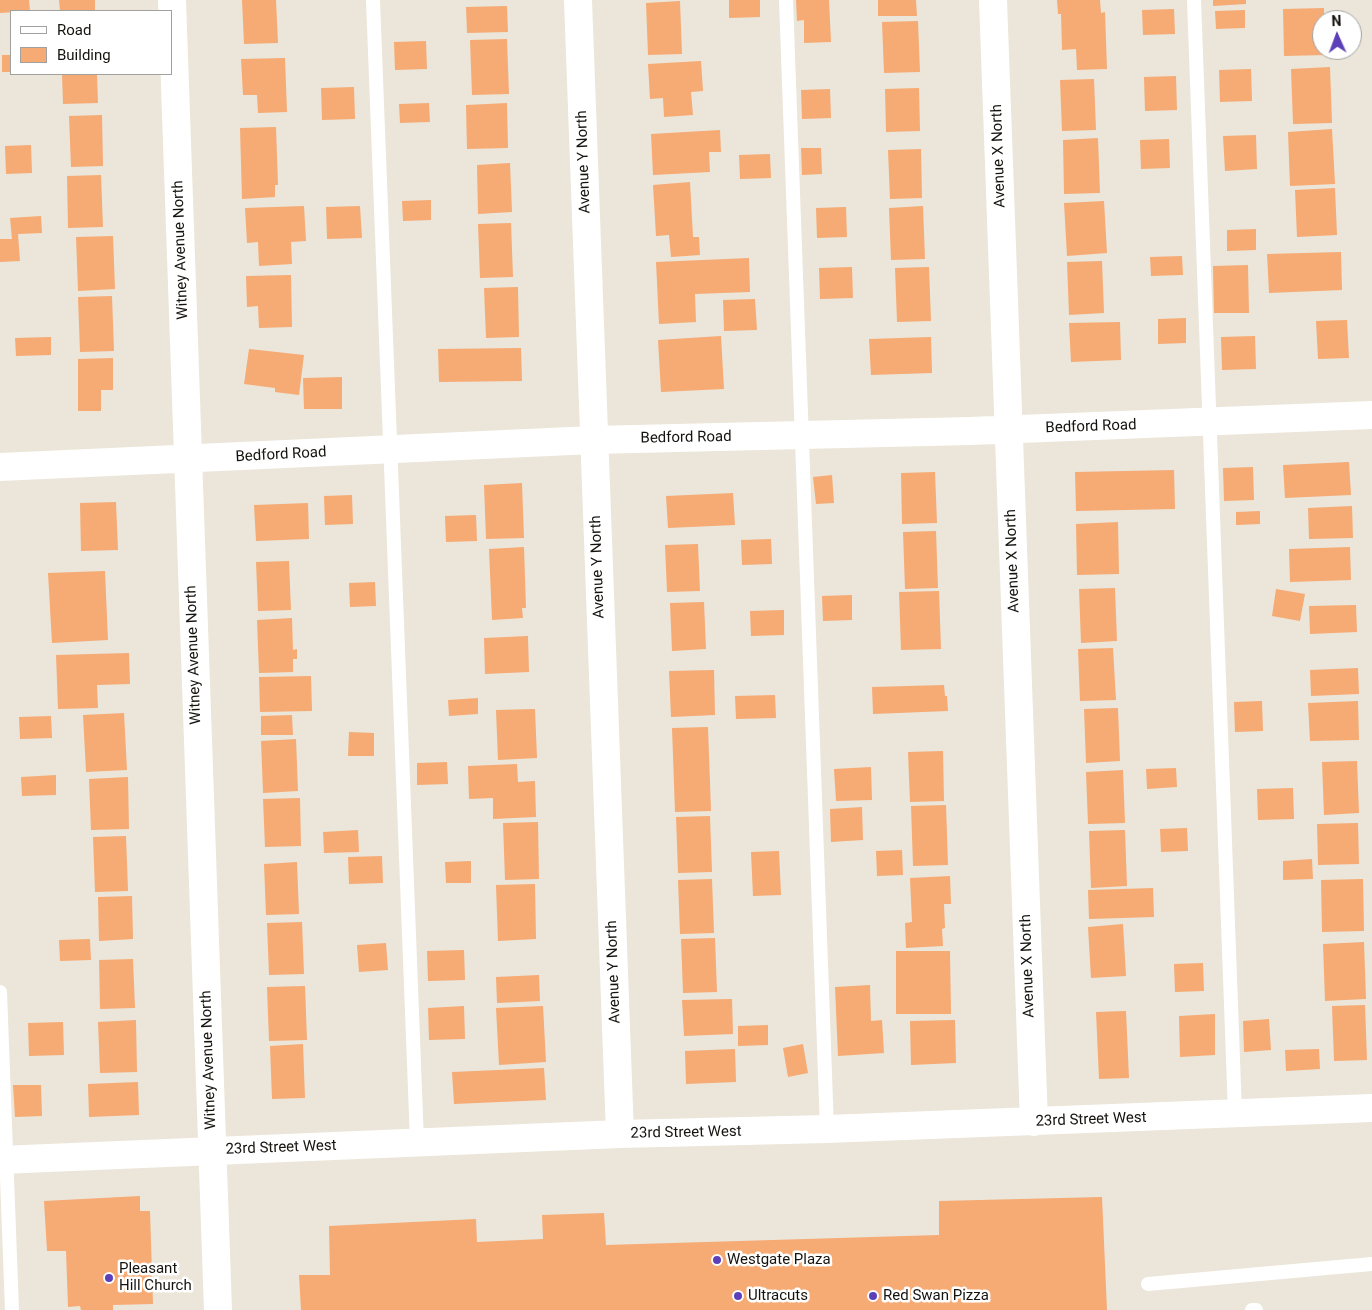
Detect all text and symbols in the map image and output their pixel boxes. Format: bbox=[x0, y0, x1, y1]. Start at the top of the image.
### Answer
legend bbox=[10, 10, 172, 75]
north arrow bbox=[1312, 10, 1362, 60]
text: N bbox=[1331, 13, 1342, 29]
text: Road bbox=[57, 21, 91, 39]
text: Building bbox=[57, 46, 111, 64]
street label: Avenue X North bbox=[988, 104, 1010, 208]
street label: Avenue Y North bbox=[573, 110, 595, 214]
street label: Witney Avenue North bbox=[170, 180, 192, 320]
street label: Bedford Road bbox=[1045, 416, 1137, 438]
street label: Bedford Road bbox=[640, 428, 732, 448]
street label: Bedford Road bbox=[235, 444, 327, 466]
street label: Avenue X North bbox=[1002, 509, 1024, 613]
street label: Avenue Y North bbox=[587, 515, 609, 619]
street label: Witney Avenue North bbox=[183, 585, 205, 725]
street label: Avenue X North bbox=[1017, 914, 1039, 1018]
street label: Avenue Y North bbox=[603, 920, 625, 1024]
street label: Witney Avenue North bbox=[198, 990, 220, 1130]
street label: 23rd Street West bbox=[1035, 1109, 1147, 1131]
street label: 23rd Street West bbox=[630, 1123, 742, 1143]
street label: 23rd Street West bbox=[225, 1137, 337, 1159]
place label: Westgate Plaza bbox=[727, 1251, 831, 1269]
marker: Westgate Plaza bbox=[711, 1254, 723, 1266]
place label: Pleasant Hill Church bbox=[119, 1260, 192, 1295]
marker: Pleasant Hill Church bbox=[103, 1272, 115, 1284]
place label: Ultracuts bbox=[748, 1287, 808, 1305]
place label: Red Swan Pizza bbox=[883, 1287, 989, 1305]
marker: Ultracuts bbox=[732, 1290, 744, 1302]
marker: Red Swan Pizza bbox=[867, 1290, 879, 1302]

